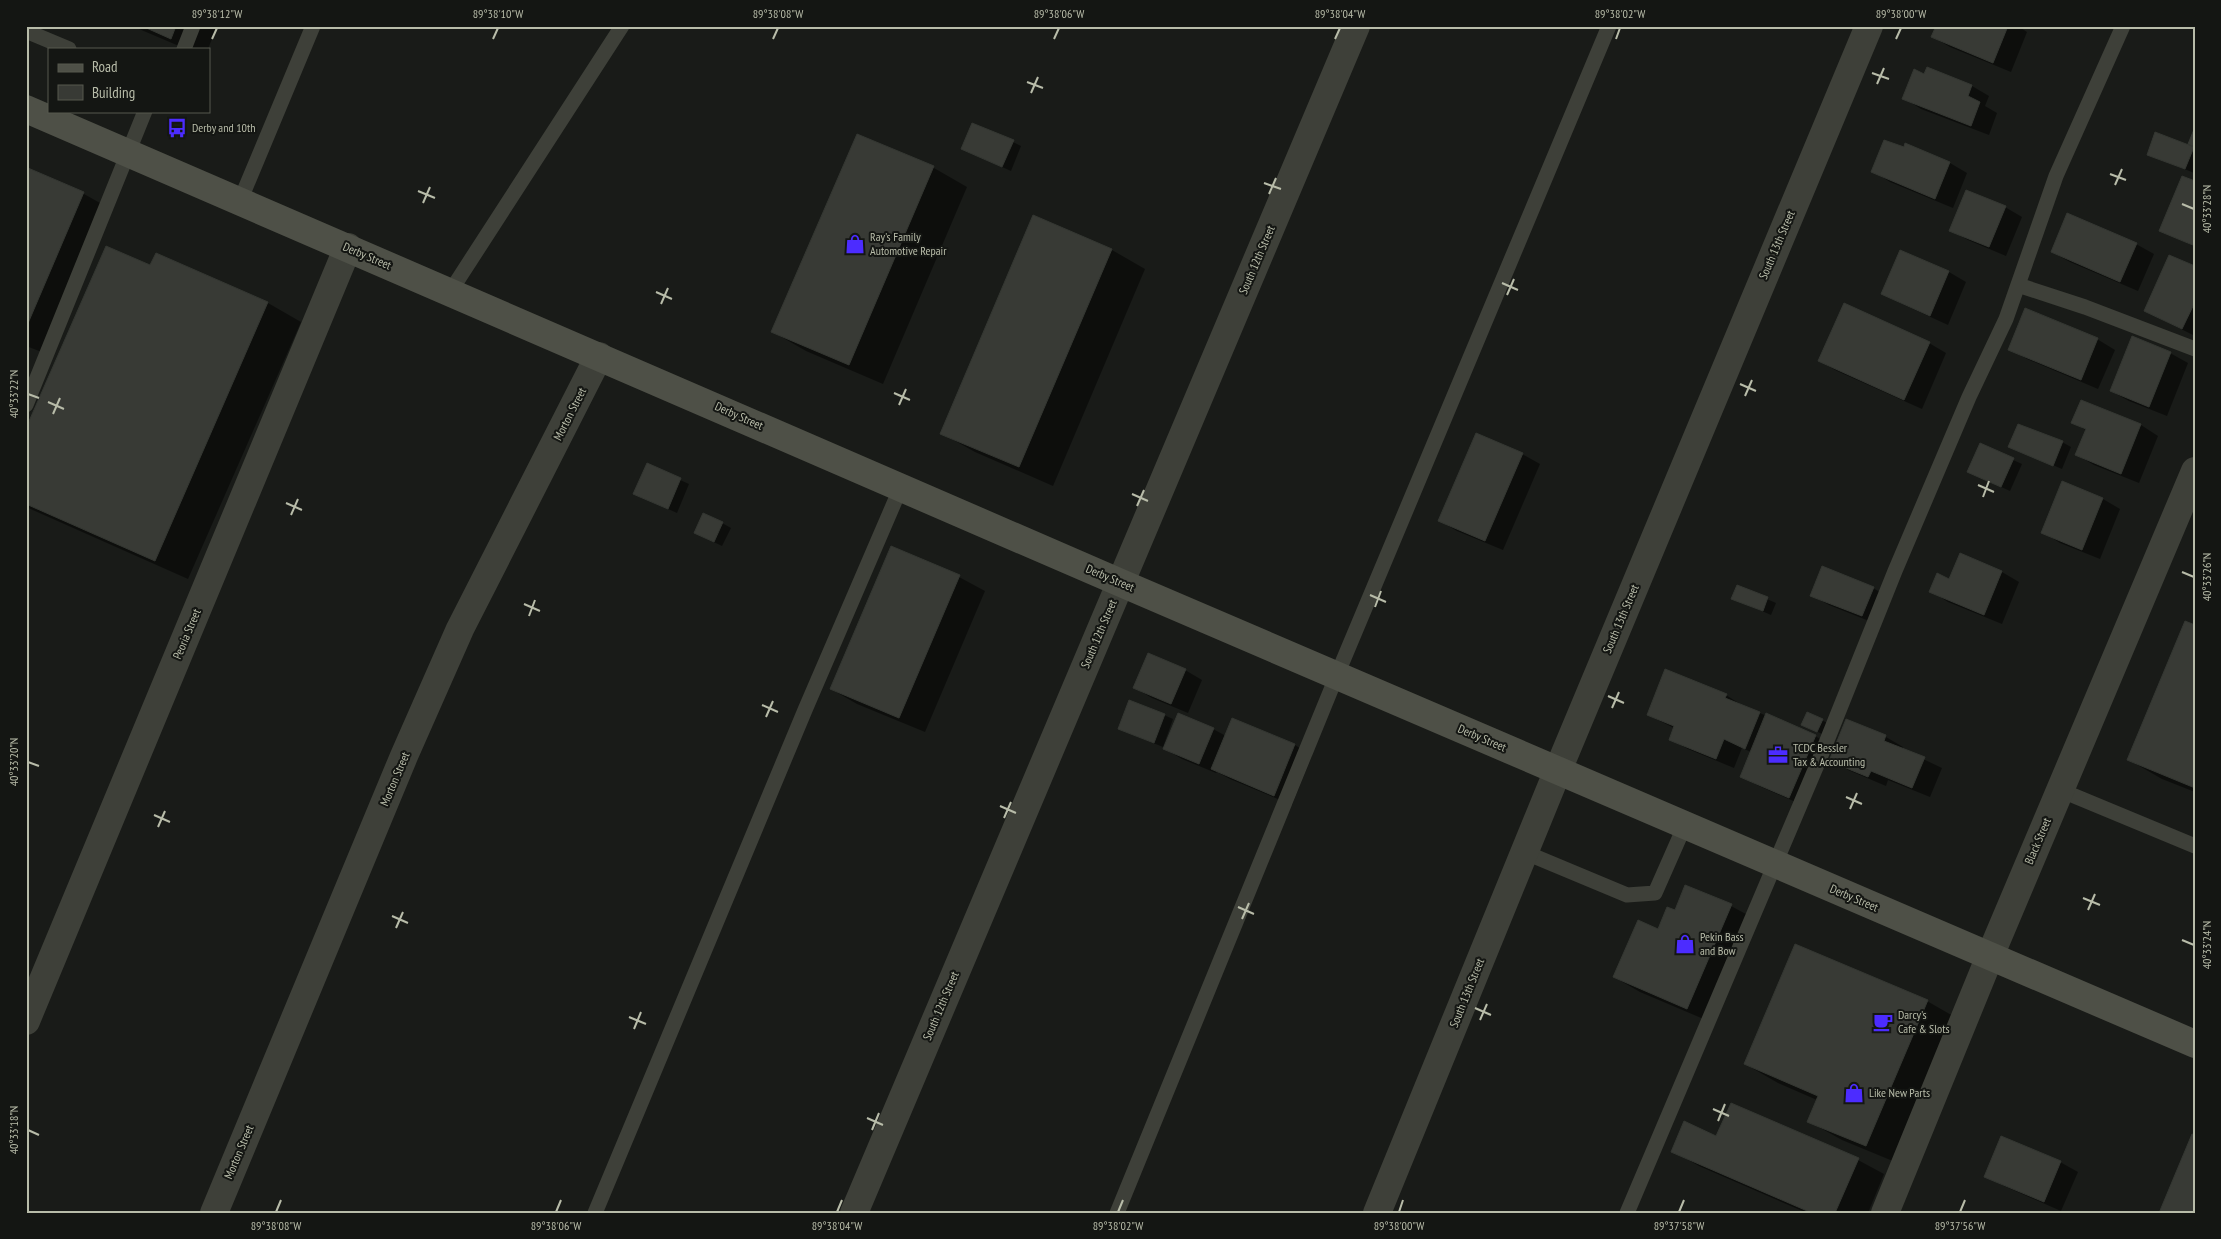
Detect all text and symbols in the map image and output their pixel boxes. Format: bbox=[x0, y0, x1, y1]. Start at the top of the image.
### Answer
text: 89°38'12"W bbox=[192, 6, 242, 21]
text: 89°38'10"W bbox=[473, 6, 523, 21]
text: 89°38'08"W bbox=[753, 6, 803, 21]
text: 89°38'06"W bbox=[1034, 6, 1084, 21]
text: 89°38'04"W bbox=[1315, 6, 1365, 21]
text: 89°38'02"W bbox=[1595, 6, 1645, 21]
text: 89°38'00"W bbox=[1876, 6, 1926, 21]
legend bbox=[48, 48, 210, 112]
text: Road bbox=[92, 57, 118, 76]
text: Building bbox=[92, 83, 135, 102]
bus stop icon: Derby and 10th bbox=[166, 117, 188, 139]
place label: Derby and 10th bbox=[192, 120, 256, 135]
text: 40°33'28"N bbox=[2199, 185, 2214, 233]
street label: South 13th Street bbox=[1755, 207, 1798, 282]
street label: South 12th Street bbox=[1235, 222, 1278, 297]
place label: Ray's Family Automotive Repair bbox=[870, 229, 947, 258]
shop icon: Ray's Family Automotive Repair bbox=[844, 233, 866, 255]
street label: Derby Street bbox=[341, 239, 394, 273]
text: 40°33'22"N bbox=[6, 370, 21, 418]
street label: Morton Street bbox=[550, 384, 590, 443]
street label: Derby Street bbox=[713, 398, 766, 433]
text: 40°33'26"N bbox=[2199, 553, 2214, 601]
street label: Derby Street bbox=[1084, 561, 1137, 595]
street label: South 13th Street bbox=[1599, 581, 1642, 656]
street label: South 12th Street bbox=[1077, 596, 1120, 671]
street label: Peoria Street bbox=[169, 606, 204, 661]
street label: Derby Street bbox=[1456, 721, 1509, 755]
text: 40°33'20"N bbox=[6, 738, 21, 786]
place label: TCDC Bessler Tax & Accounting bbox=[1793, 740, 1865, 769]
office icon: TCDC Bessler Tax & Accounting bbox=[1767, 744, 1789, 766]
street label: Morton Street bbox=[376, 749, 413, 808]
street label: Black Street bbox=[2021, 815, 2054, 866]
street label: Derby Street bbox=[1828, 881, 1881, 915]
text: 40°33'24"N bbox=[2199, 921, 2214, 969]
place label: Pekin Bass and Bow bbox=[1700, 929, 1744, 958]
shop icon: Pekin Bass and Bow bbox=[1674, 933, 1696, 955]
street label: South 13th Street bbox=[1446, 955, 1488, 1030]
street label: South 12th Street bbox=[919, 968, 962, 1043]
place label: Darcy's Cafe & Slots bbox=[1898, 1007, 1950, 1036]
cafe icon: Darcy's Cafe & Slots bbox=[1872, 1011, 1894, 1033]
shop icon: Like New Parts bbox=[1843, 1082, 1865, 1104]
place label: Like New Parts bbox=[1869, 1085, 1930, 1100]
text: 40°33'18"N bbox=[6, 1106, 21, 1154]
street label: Morton Street bbox=[220, 1122, 257, 1181]
text: 89°38'08"W bbox=[251, 1218, 301, 1233]
text: 89°38'06"W bbox=[531, 1218, 581, 1233]
text: 89°38'04"W bbox=[812, 1218, 862, 1233]
text: 89°38'02"W bbox=[1093, 1218, 1143, 1233]
text: 89°38'00"W bbox=[1374, 1218, 1424, 1233]
text: 89°37'58"W bbox=[1654, 1218, 1704, 1233]
text: 89°37'56"W bbox=[1935, 1218, 1985, 1233]

